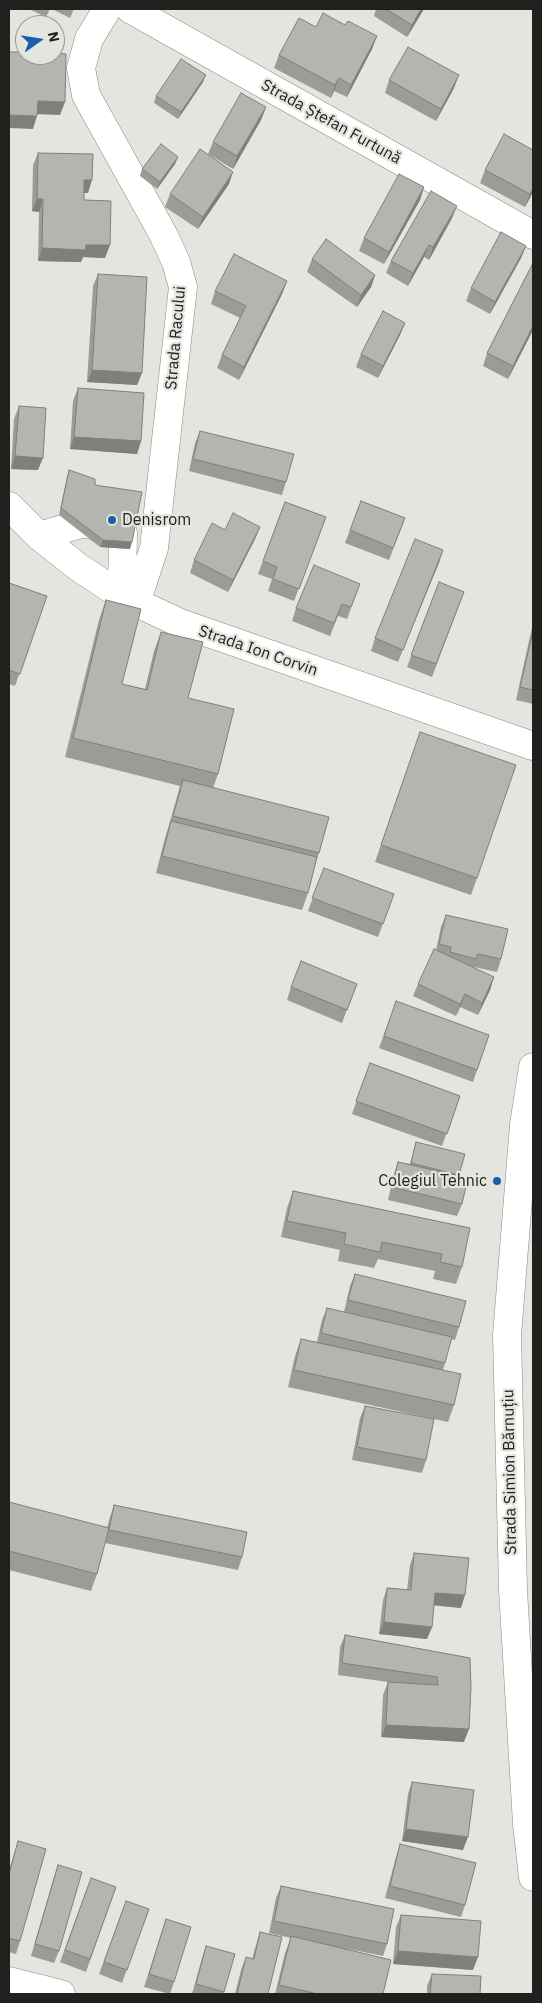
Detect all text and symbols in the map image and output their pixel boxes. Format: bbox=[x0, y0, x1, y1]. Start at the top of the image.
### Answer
north arrow bbox=[15, 15, 65, 65]
text: N bbox=[44, 30, 64, 44]
street label: Strada Ștefan Furtună bbox=[258, 76, 404, 168]
street label: Strada Racului bbox=[162, 285, 190, 391]
place label: Denisrom bbox=[122, 510, 191, 530]
marker: Denisrom bbox=[106, 514, 118, 526]
street label: Strada Ion Corvin bbox=[196, 622, 320, 680]
place label: Colegiul Tehnic bbox=[378, 1171, 487, 1191]
marker: Colegiul Tehnic bbox=[491, 1175, 503, 1187]
street label: Strada Simion Bărnuțiu bbox=[499, 1389, 521, 1555]

